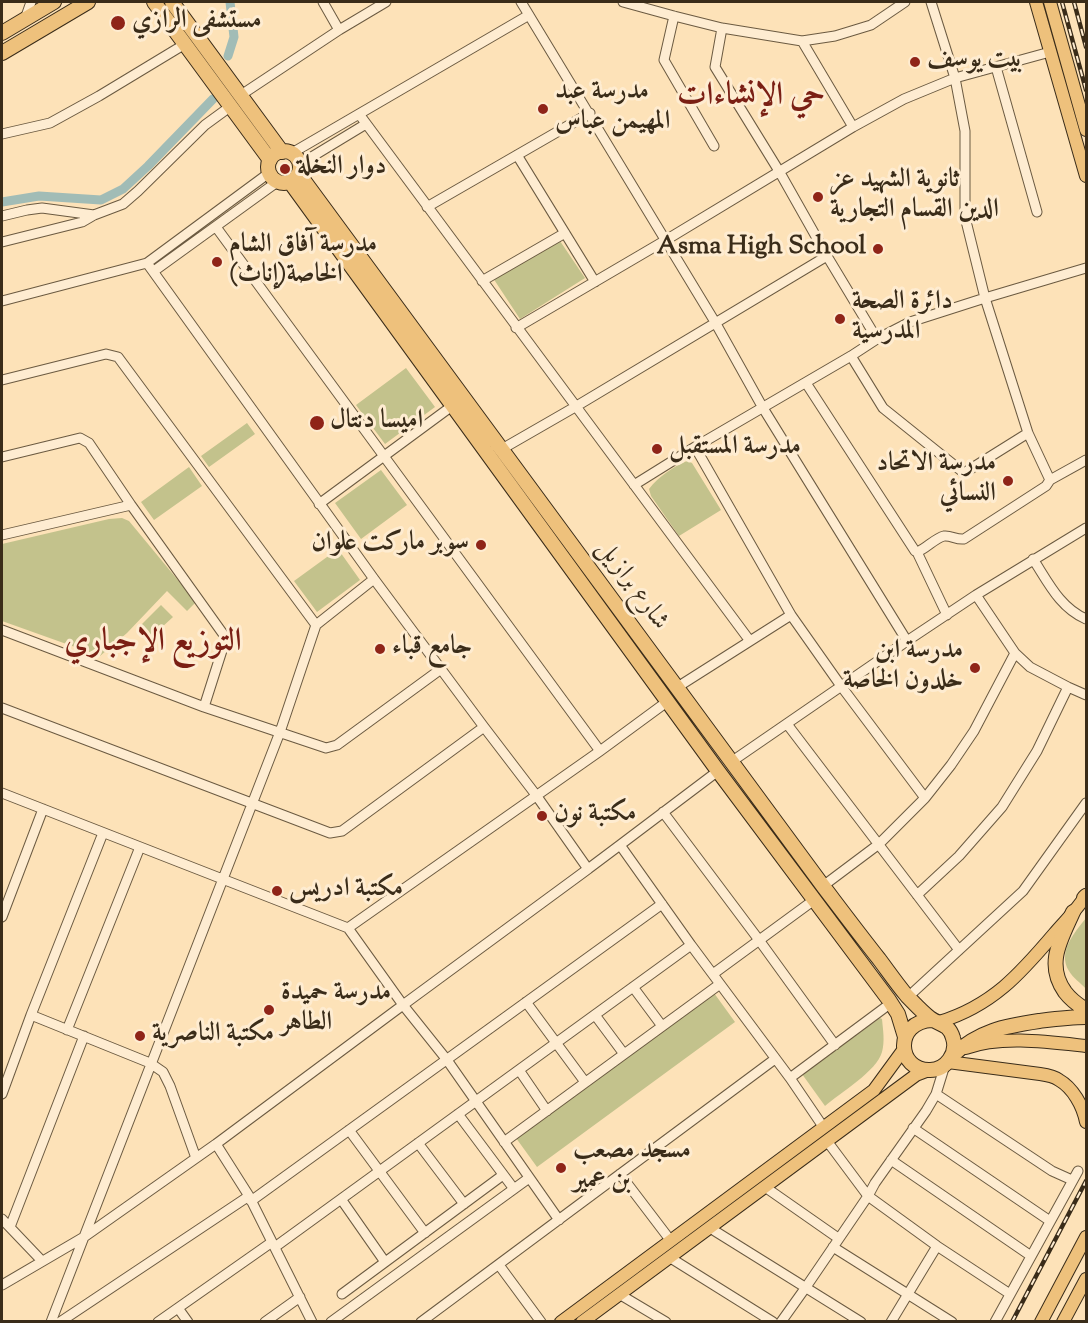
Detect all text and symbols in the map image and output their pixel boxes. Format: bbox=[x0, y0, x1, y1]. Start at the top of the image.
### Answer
place label: مستشفى الرازي bbox=[132, 7, 262, 39]
marker: مستشفى الرازي bbox=[109, 14, 127, 32]
place label: بيت يوسف bbox=[927, 46, 1023, 78]
marker: بيت يوسف bbox=[908, 55, 922, 69]
place label: مدرسة عبد المهيمن عباس bbox=[555, 78, 670, 140]
district label: حي الإنشاءات bbox=[677, 80, 825, 118]
marker: مدرسة عبد المهيمن عباس bbox=[536, 102, 550, 116]
place label: دوار النخلة bbox=[297, 153, 386, 185]
marker: دوار النخلة bbox=[278, 162, 292, 176]
place label: ثانوية الشهيد عز الدين القسام التجارية bbox=[830, 166, 999, 228]
marker: ثانوية الشهيد عز الدين القسام التجارية bbox=[811, 190, 825, 204]
place label: مدرسة آفاق الشام الخاصة(إناث) bbox=[229, 231, 377, 292]
place label: Asma High School bbox=[657, 233, 866, 265]
marker: Asma High School bbox=[871, 242, 885, 256]
marker: مدرسة آفاق الشام الخاصة(إناث) bbox=[210, 255, 224, 269]
place label: دائرة الصحة المدرسية bbox=[852, 288, 953, 350]
marker: دائرة الصحة المدرسية bbox=[833, 312, 847, 326]
place label: اميسا دنتال bbox=[330, 407, 423, 439]
marker: اميسا دنتال bbox=[308, 414, 326, 432]
place label: مدرسة المستقبل bbox=[669, 433, 801, 465]
marker: مدرسة المستقبل bbox=[650, 442, 664, 456]
place label: مدرسة الاتحاد النسائي bbox=[876, 450, 996, 512]
marker: مدرسة الاتحاد النسائي bbox=[1001, 474, 1015, 488]
place label: سوبر ماركت علوان bbox=[311, 529, 469, 561]
street label: شارع برازيل bbox=[588, 535, 674, 637]
marker: سوبر ماركت علوان bbox=[474, 538, 488, 552]
district label: التوزيع الإجباري bbox=[64, 626, 242, 664]
place label: جامع قباء bbox=[392, 633, 472, 665]
place label: مدرسة ابن خلدون الخاصة bbox=[843, 637, 963, 698]
marker: جامع قباء bbox=[373, 642, 387, 656]
marker: مدرسة ابن خلدون الخاصة bbox=[968, 661, 982, 675]
place label: مكتبة نون bbox=[554, 800, 636, 832]
marker: مكتبة نون bbox=[535, 809, 549, 823]
place label: مكتبة ادريس bbox=[289, 875, 403, 907]
marker: مكتبة ادريس bbox=[270, 884, 284, 898]
place label: مدرسة حميدة الطاهر bbox=[281, 979, 391, 1040]
marker: مدرسة حميدة الطاهر bbox=[262, 1003, 276, 1017]
place label: مكتبة الناصرية bbox=[152, 1020, 274, 1052]
marker: مكتبة الناصرية bbox=[133, 1029, 147, 1043]
place label: مسجد مصعب بن عمير bbox=[573, 1137, 691, 1198]
marker: مسجد مصعب بن عمير bbox=[554, 1161, 568, 1175]

